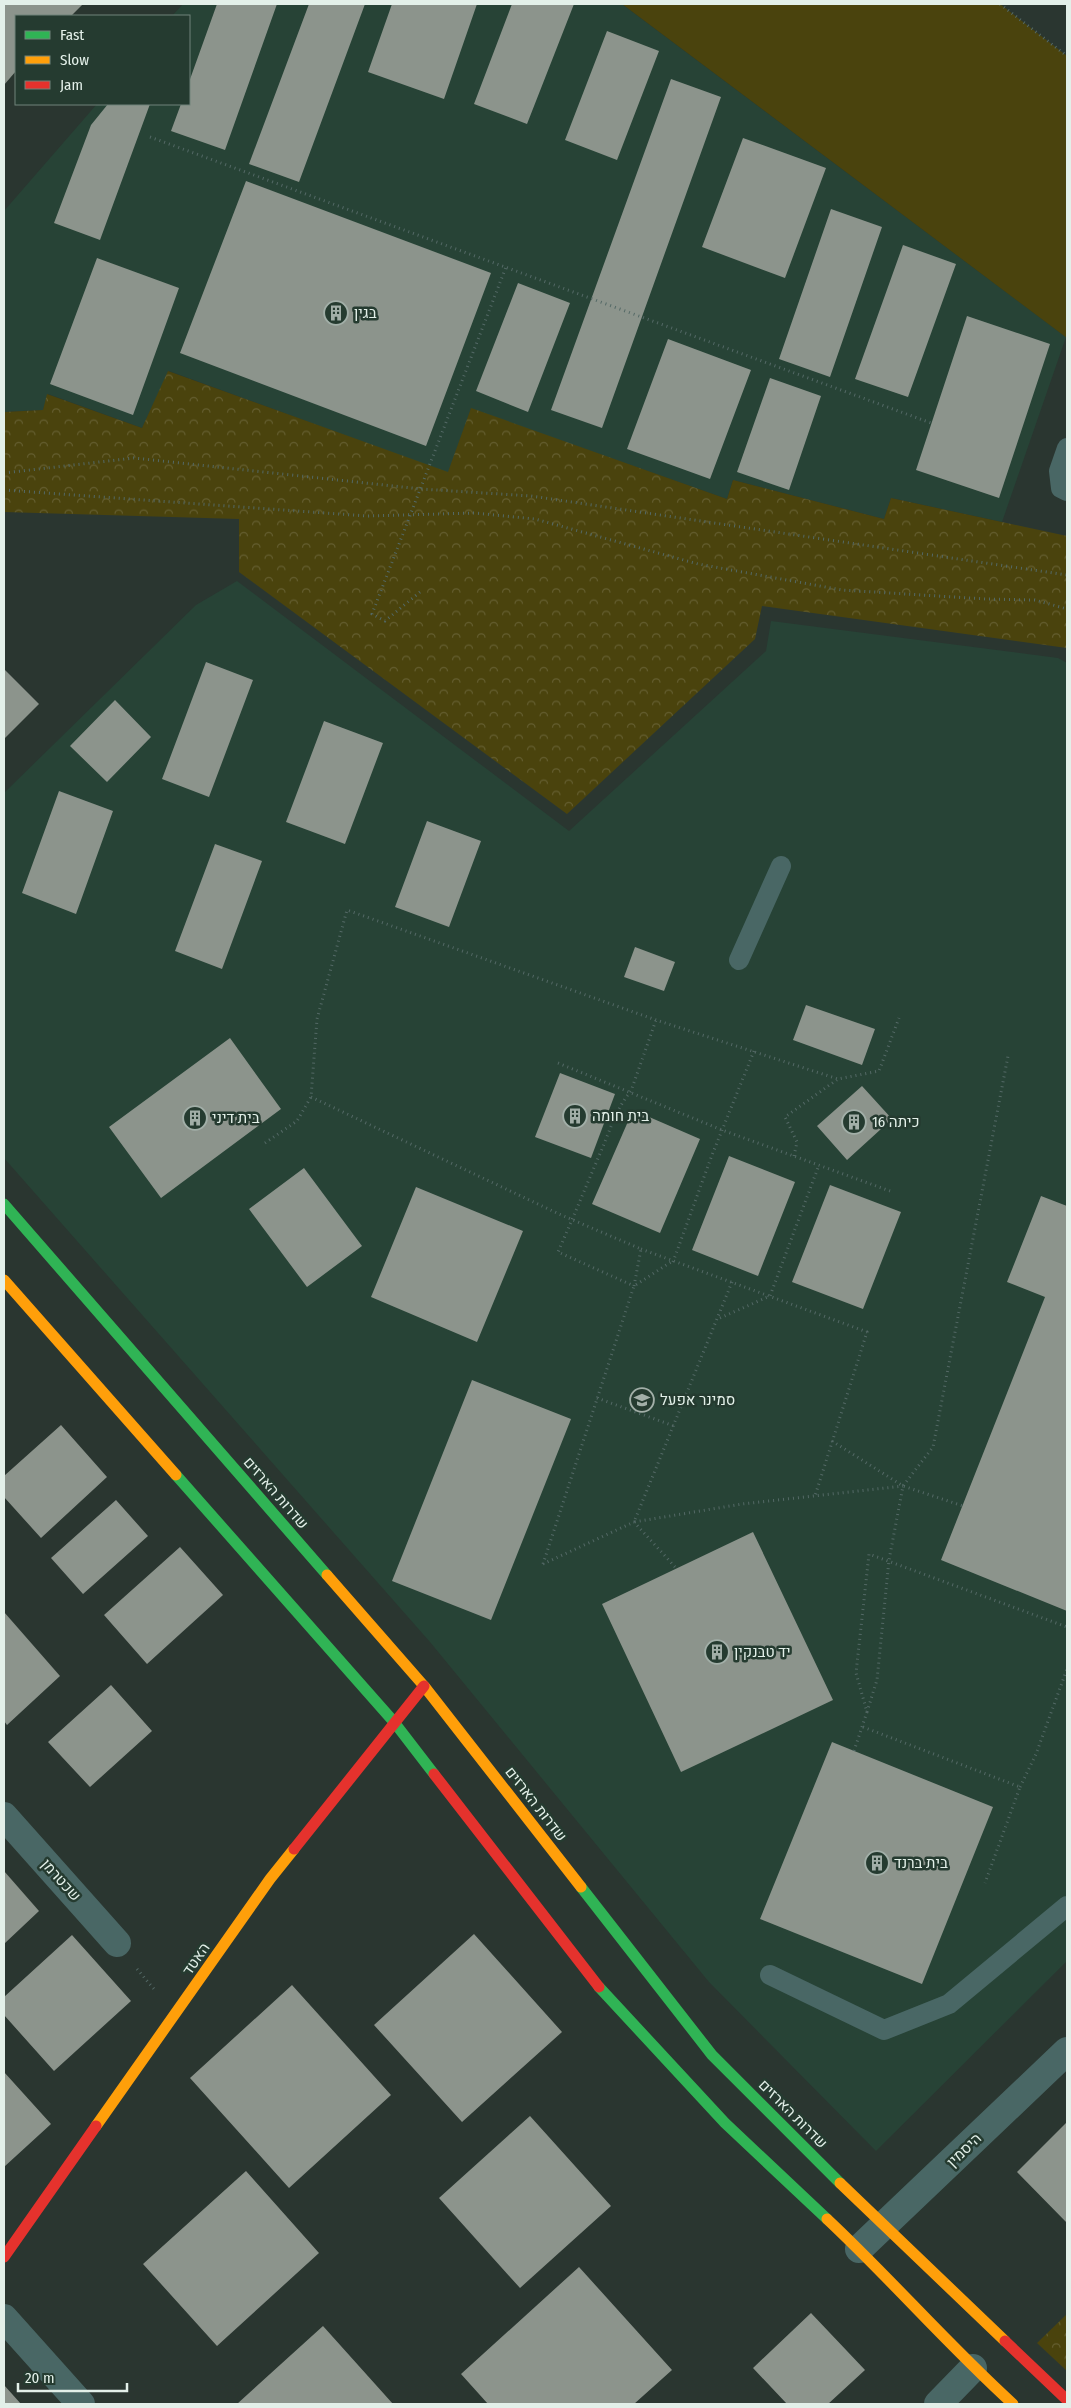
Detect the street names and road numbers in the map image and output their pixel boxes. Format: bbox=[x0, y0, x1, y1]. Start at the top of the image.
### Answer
street label: שדרות הארזים bbox=[240, 1453, 312, 1533]
street label: שדרות הארזים bbox=[501, 1763, 571, 1845]
street label: שכטרמן bbox=[37, 1855, 85, 1905]
street label: האטד bbox=[178, 1939, 214, 1979]
street label: שדרות הארזים bbox=[755, 2076, 831, 2152]
street label: היסמין bbox=[943, 2129, 985, 2171]

